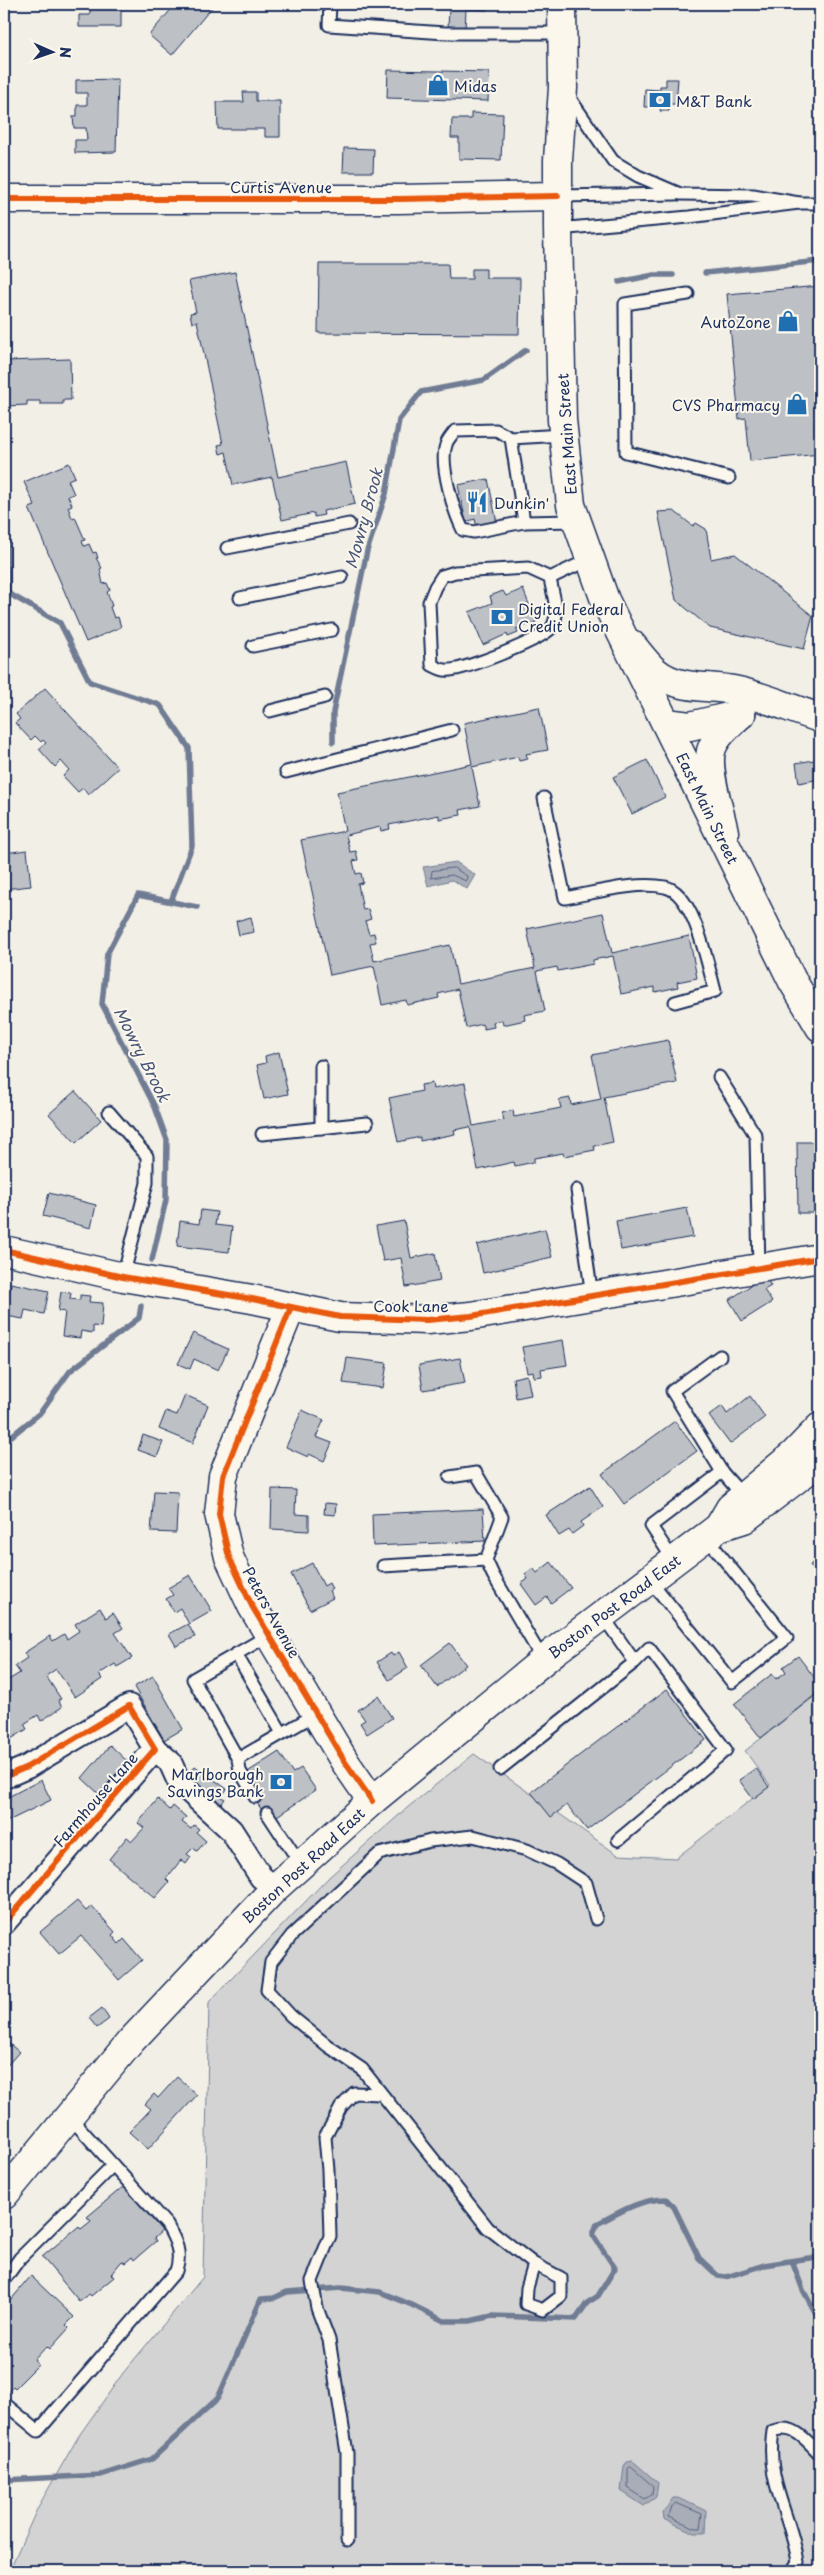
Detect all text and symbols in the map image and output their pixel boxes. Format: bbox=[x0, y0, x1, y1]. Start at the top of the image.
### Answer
north arrow bbox=[28, 28, 78, 78]
text: N bbox=[55, 47, 76, 58]
shop icon: Midas bbox=[425, 72, 451, 98]
place label: Midas bbox=[454, 74, 497, 97]
bank icon: M&T Bank bbox=[647, 87, 673, 113]
place label: M&T Bank bbox=[676, 89, 752, 112]
street label: Curtis Avenue bbox=[230, 175, 332, 198]
shop icon: AutoZone bbox=[775, 308, 801, 334]
place label: AutoZone bbox=[701, 310, 771, 333]
street label: East Main Street bbox=[550, 373, 582, 495]
shop icon: CVS Pharmacy bbox=[784, 391, 810, 417]
place label: CVS Pharmacy bbox=[672, 393, 780, 416]
water label: Mowry Brook bbox=[338, 464, 388, 571]
restaurant icon: Dunkin' bbox=[464, 489, 490, 515]
place label: Dunkin' bbox=[494, 491, 549, 514]
place label: Digital Federal Credit Union bbox=[518, 597, 624, 637]
bank icon: Digital Federal Credit Union bbox=[489, 604, 515, 630]
street label: East Main Street bbox=[671, 748, 745, 868]
water label: Mowry Brook bbox=[109, 1002, 178, 1106]
street label: Cook Lane bbox=[373, 1294, 449, 1317]
street label: Boston Post Road East bbox=[543, 1548, 685, 1664]
street label: Peters Avenue bbox=[237, 1562, 307, 1662]
street label: Farmhouse Lane bbox=[47, 1747, 143, 1851]
place label: Marlborough Savings Bank bbox=[167, 1762, 264, 1802]
bank icon: Marlborough Savings Bank bbox=[268, 1769, 294, 1795]
street label: Boston Post Road East bbox=[236, 1802, 370, 1928]

